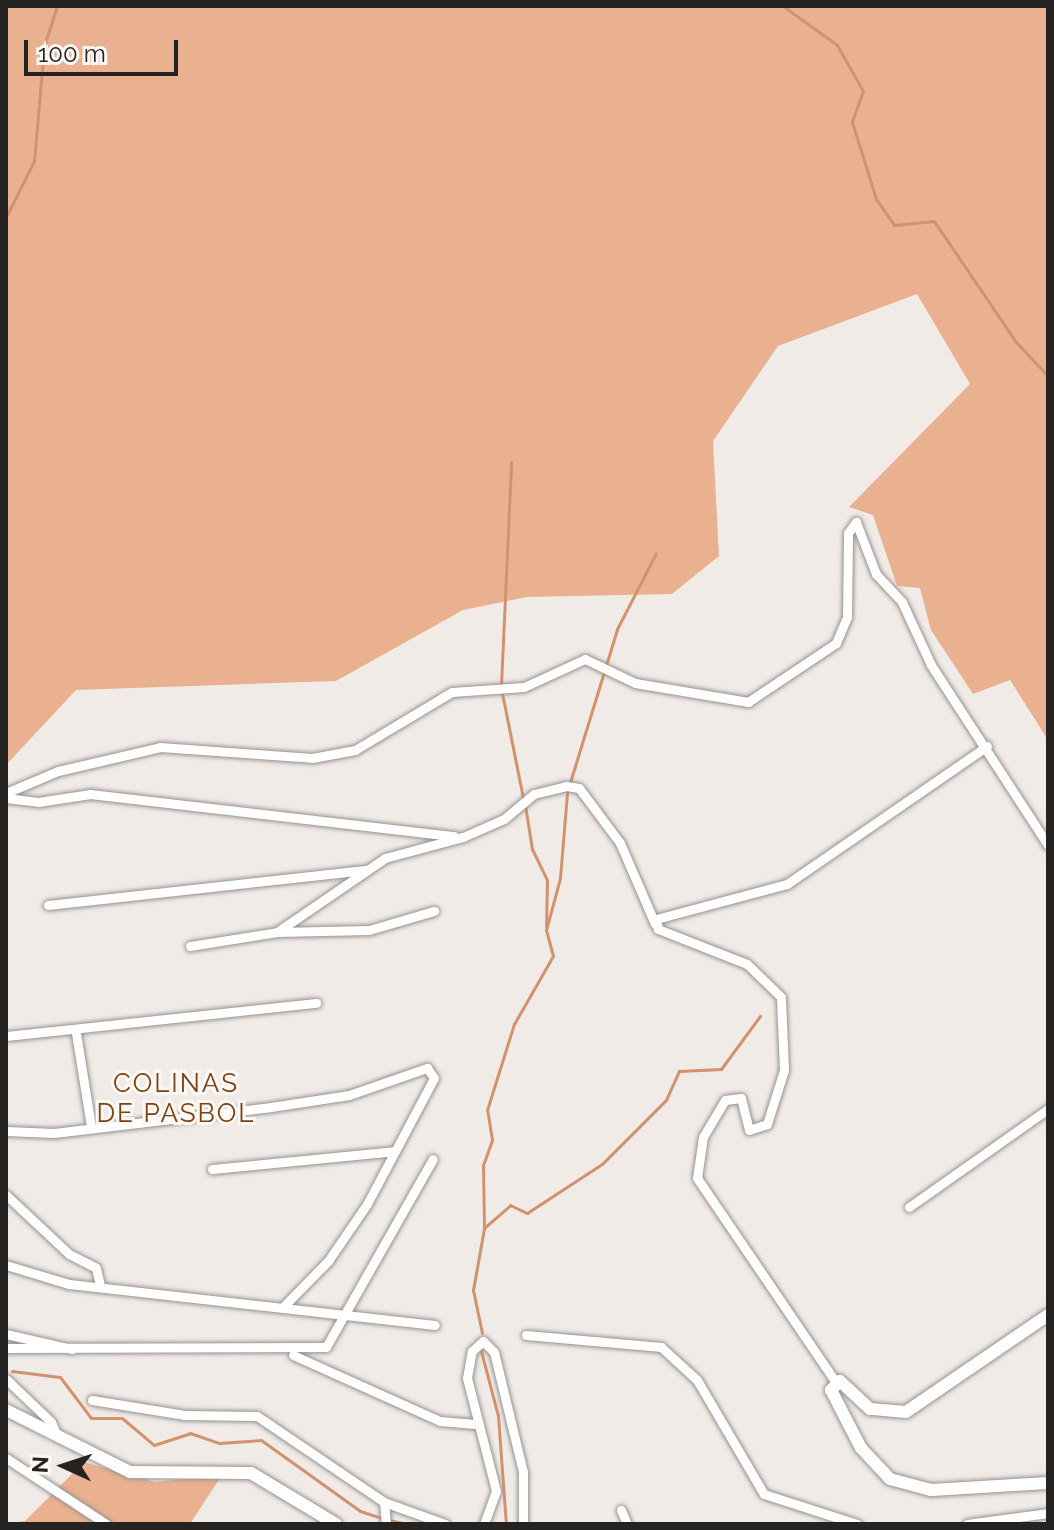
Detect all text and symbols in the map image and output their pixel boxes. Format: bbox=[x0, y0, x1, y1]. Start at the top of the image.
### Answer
scale bar bbox=[28, 24, 182, 74]
text: 100 m bbox=[38, 39, 106, 68]
district label: COLINAS DE PASBOL bbox=[96, 1068, 256, 1130]
north arrow bbox=[24, 1426, 104, 1506]
text: N bbox=[27, 1456, 53, 1474]

